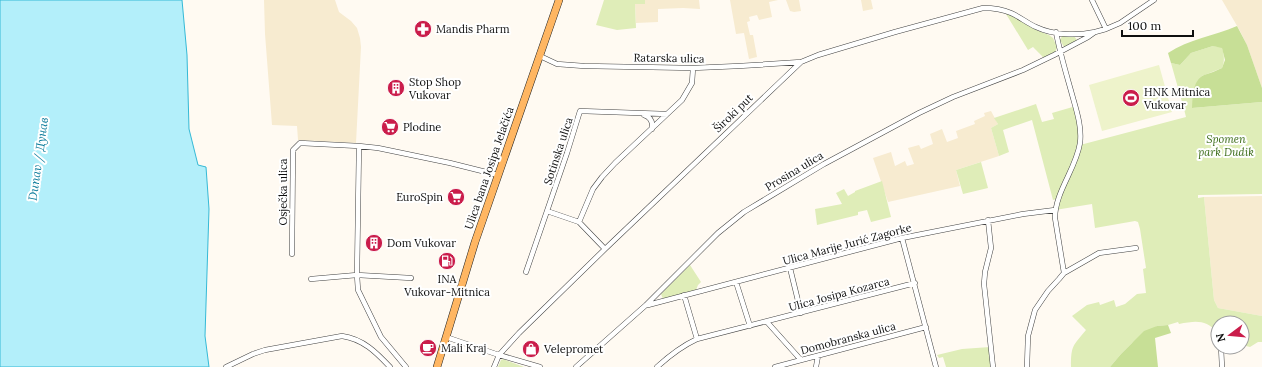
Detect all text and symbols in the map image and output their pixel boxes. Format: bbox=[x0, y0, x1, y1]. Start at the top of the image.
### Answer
scale bar bbox=[1122, 12, 1193, 38]
text: 100 m bbox=[1128, 18, 1161, 33]
pharmacy icon: Mandis Pharm bbox=[413, 19, 433, 39]
place label: Mandis Pharm bbox=[436, 22, 510, 36]
street label: Ratarska ulica bbox=[633, 50, 705, 66]
place label: Stop Shop Vukovar bbox=[408, 75, 462, 102]
building icon: Stop Shop Vukovar bbox=[386, 78, 406, 98]
place label: HNK Mitnica Vukovar bbox=[1143, 85, 1211, 112]
sports icon: HNK Mitnica Vukovar bbox=[1121, 88, 1141, 108]
street label: Široki put bbox=[710, 90, 756, 135]
street label: Ulica bana Josipa Jelačića bbox=[461, 104, 517, 231]
street label: Sotinska ulica bbox=[540, 115, 576, 187]
water label: Dunav / Дунав bbox=[25, 116, 52, 202]
supermarket icon: Plodine bbox=[380, 117, 400, 137]
place label: Plodine bbox=[403, 120, 441, 134]
park label: Spomen park Dudik bbox=[1198, 132, 1254, 159]
street label: Prosina ulica bbox=[762, 148, 826, 194]
street label: Osječka ulica bbox=[276, 158, 290, 226]
supermarket icon: EuroSpin bbox=[446, 187, 466, 207]
place label: EuroSpin bbox=[396, 190, 443, 204]
street label: Ulica Marije Jurić Zagorke bbox=[781, 220, 913, 268]
building icon: Dom Vukovar bbox=[364, 233, 384, 253]
place label: Dom Vukovar bbox=[387, 236, 456, 250]
fuel station icon: INA Vukovar-Mitnica bbox=[437, 251, 457, 271]
place label: INA Vukovar-Mitnica bbox=[403, 272, 490, 299]
street label: Ulica Josipa Kozarca bbox=[787, 274, 891, 314]
north arrow bbox=[1210, 315, 1250, 355]
street label: Domobranska ulica bbox=[799, 318, 897, 357]
text: N bbox=[1212, 331, 1228, 344]
cafe icon: Mali Kraj bbox=[418, 338, 438, 358]
shop icon: Velepromet bbox=[521, 339, 541, 359]
place label: Mali Kraj bbox=[441, 341, 487, 355]
place label: Velepromet bbox=[543, 342, 604, 356]

